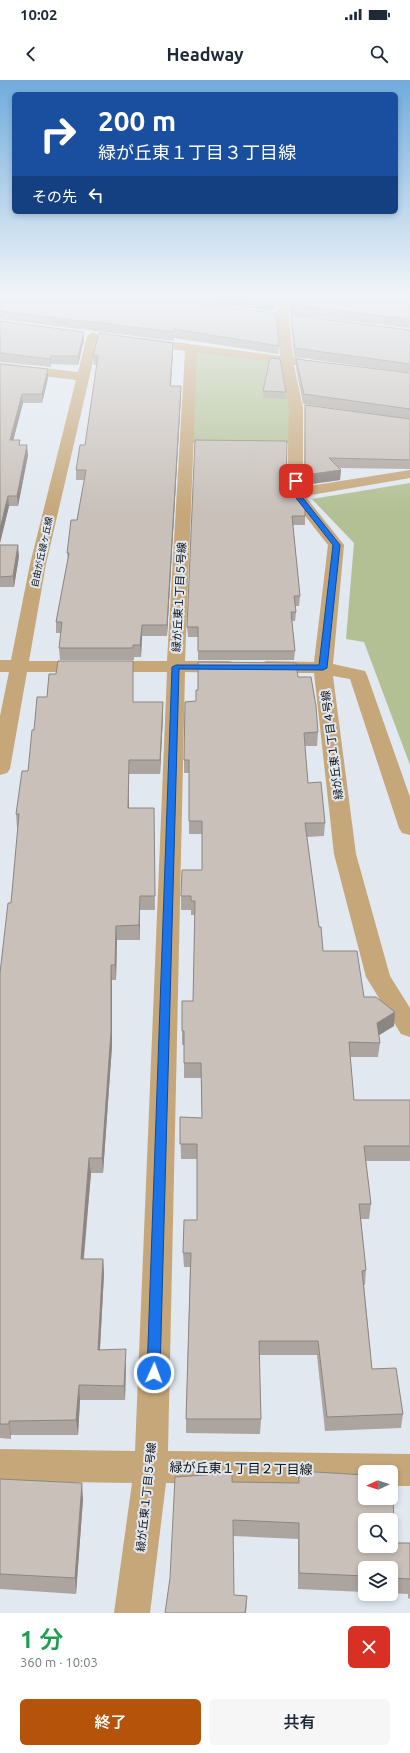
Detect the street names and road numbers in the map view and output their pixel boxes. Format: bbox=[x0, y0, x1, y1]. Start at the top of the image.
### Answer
street label: 自由が丘緑ヶ丘線 bbox=[30, 515, 55, 588]
street label: 緑が丘東１丁目５号線 bbox=[170, 542, 188, 652]
street label: 緑が丘東１丁目４号線 bbox=[319, 690, 345, 800]
street label: 緑が丘東１丁目５号線 bbox=[134, 1442, 158, 1552]
street label: 緑が丘東１丁目２丁目線 bbox=[169, 1460, 313, 1476]

